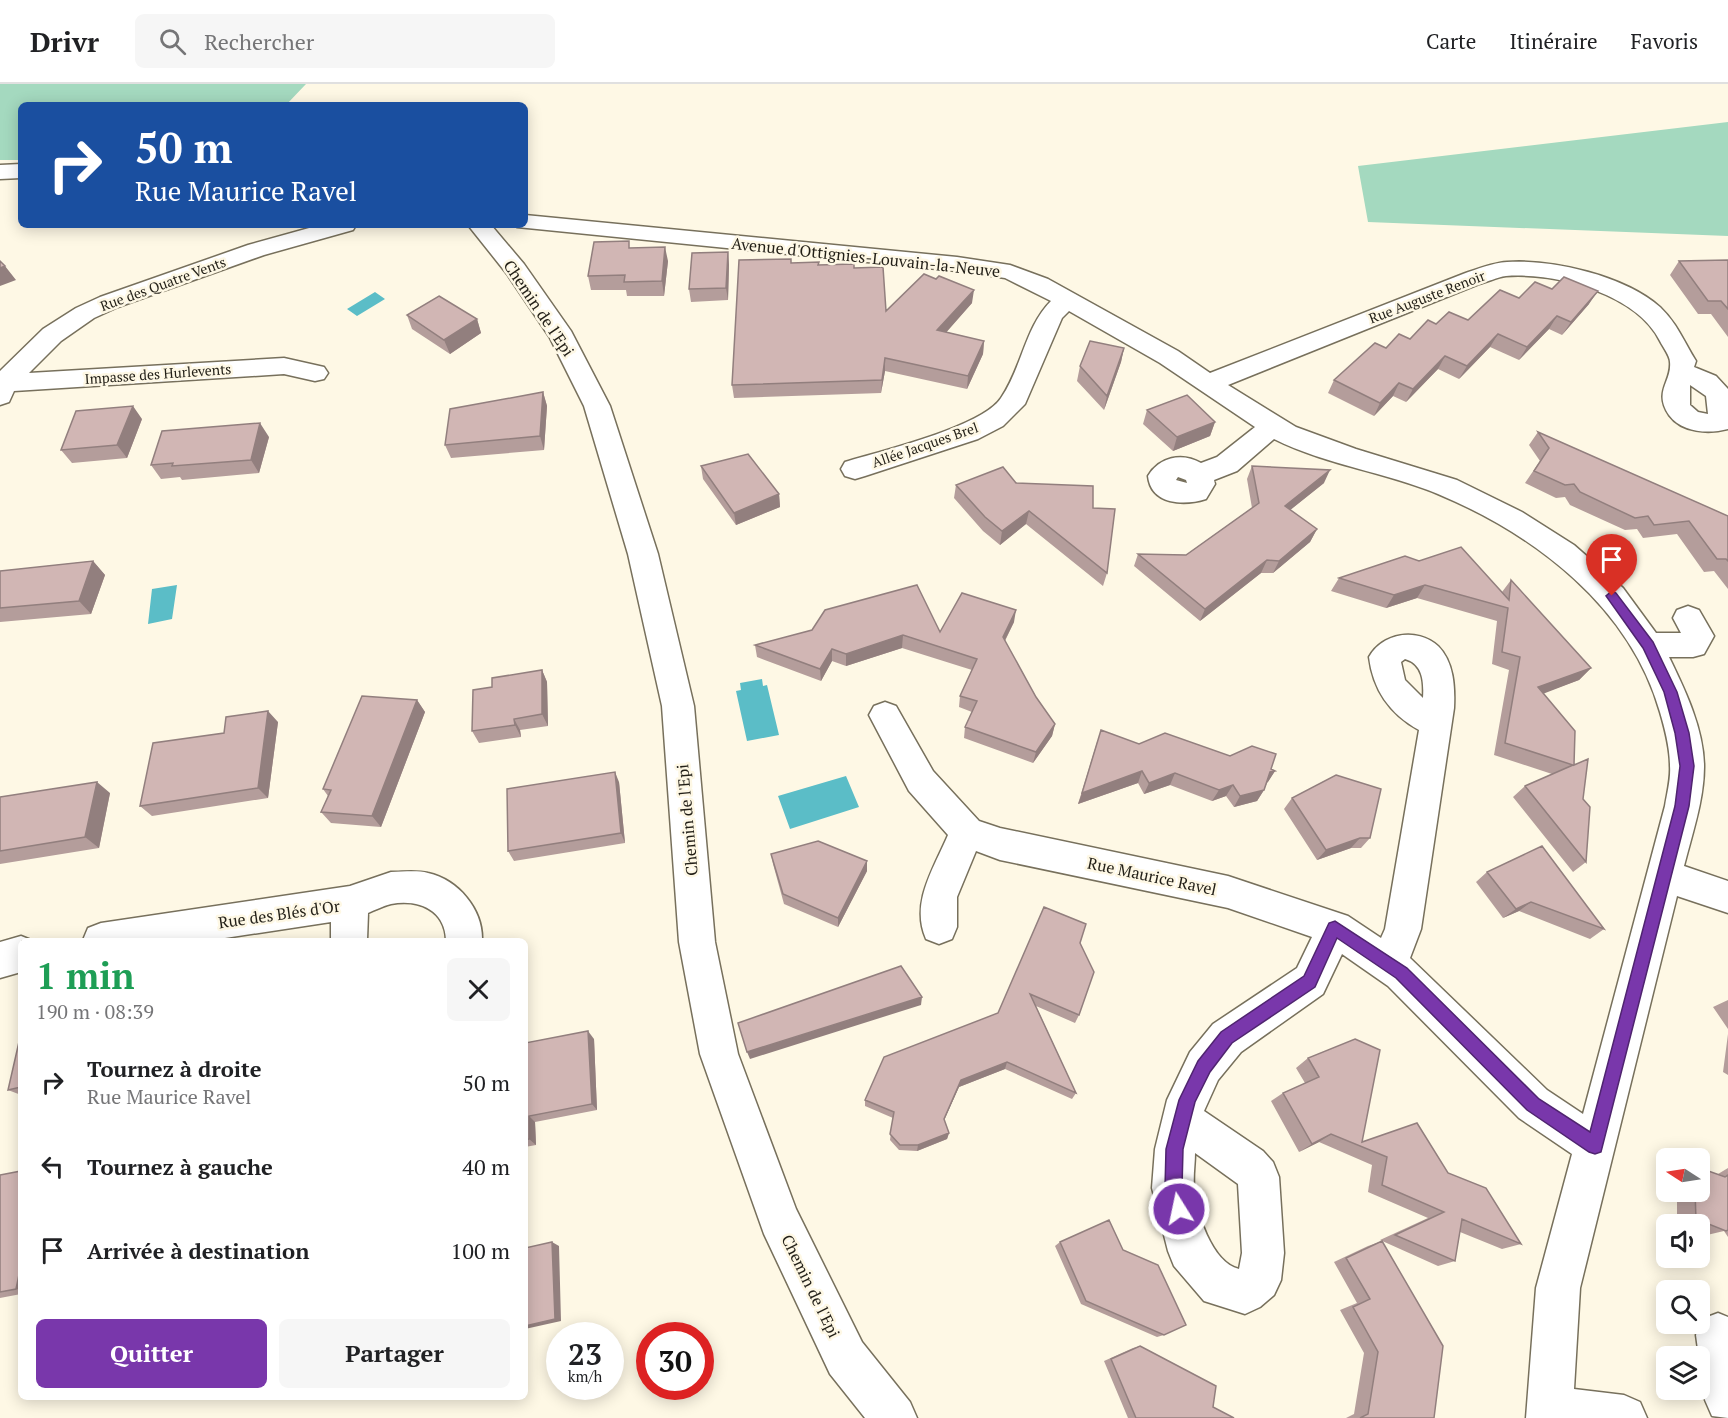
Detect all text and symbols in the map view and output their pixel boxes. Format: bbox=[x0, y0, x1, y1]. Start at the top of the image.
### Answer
search box bbox=[135, 14, 555, 68]
text: Drivr bbox=[30, 23, 99, 60]
icon: search bbox=[156, 25, 189, 58]
text: Rechercher bbox=[204, 27, 314, 56]
text: Carte bbox=[1426, 27, 1476, 55]
text: Itinéraire bbox=[1509, 27, 1598, 55]
text: Favoris bbox=[1631, 27, 1698, 55]
text: 50 m bbox=[135, 119, 233, 175]
icon: right bbox=[36, 126, 114, 204]
text: Rue Maurice Ravel bbox=[135, 173, 357, 209]
street label: Avenue d'Ottignies-Louvain-la-Neuve bbox=[731, 232, 1001, 282]
street label: Rue des Quatre Vents bbox=[97, 252, 228, 315]
street label: Chemin de l'Epi bbox=[499, 255, 580, 361]
street label: Rue Auguste Renoir bbox=[1366, 265, 1488, 327]
street label: Impasse des Hurlevents bbox=[84, 359, 232, 388]
street label: Allée Jacques Brel bbox=[869, 417, 980, 472]
pin bbox=[1586, 534, 1637, 596]
icon: arrive bbox=[1595, 543, 1628, 576]
street label: Chemin de l'Epi bbox=[671, 763, 703, 877]
street label: Rue Maurice Ravel bbox=[1085, 852, 1219, 900]
street label: Rue des Blés d'Or bbox=[217, 894, 342, 933]
text: 1 min bbox=[36, 952, 134, 999]
button: close bbox=[447, 958, 510, 1021]
text: 190 m · 08:39 bbox=[36, 998, 154, 1025]
text: Tournez à droite bbox=[87, 1054, 262, 1083]
icon: right bbox=[36, 1066, 69, 1099]
text: 50 m bbox=[462, 1068, 510, 1097]
text: Rue Maurice Ravel bbox=[87, 1083, 251, 1110]
north arrow bbox=[1656, 1148, 1710, 1202]
map controls bbox=[1656, 1148, 1710, 1400]
icon: left bbox=[36, 1150, 69, 1183]
text: Tournez à gauche bbox=[87, 1152, 273, 1181]
text: 40 m bbox=[462, 1152, 510, 1181]
position arrow bbox=[1147, 1177, 1211, 1241]
button: sound bbox=[1656, 1214, 1710, 1268]
street label: Chemin de l'Epi bbox=[777, 1231, 846, 1341]
icon: arrive bbox=[36, 1234, 69, 1267]
text: Arrivée à destination bbox=[87, 1236, 309, 1265]
text: 100 m bbox=[450, 1236, 510, 1265]
button: search bbox=[1656, 1280, 1710, 1334]
button: Quitter bbox=[36, 1319, 267, 1388]
button: Partager bbox=[279, 1319, 510, 1388]
speed limit sign: 30 bbox=[636, 1322, 714, 1400]
text: 23 bbox=[568, 1334, 602, 1374]
button: layers bbox=[1656, 1346, 1710, 1400]
text: km/h bbox=[568, 1366, 602, 1386]

